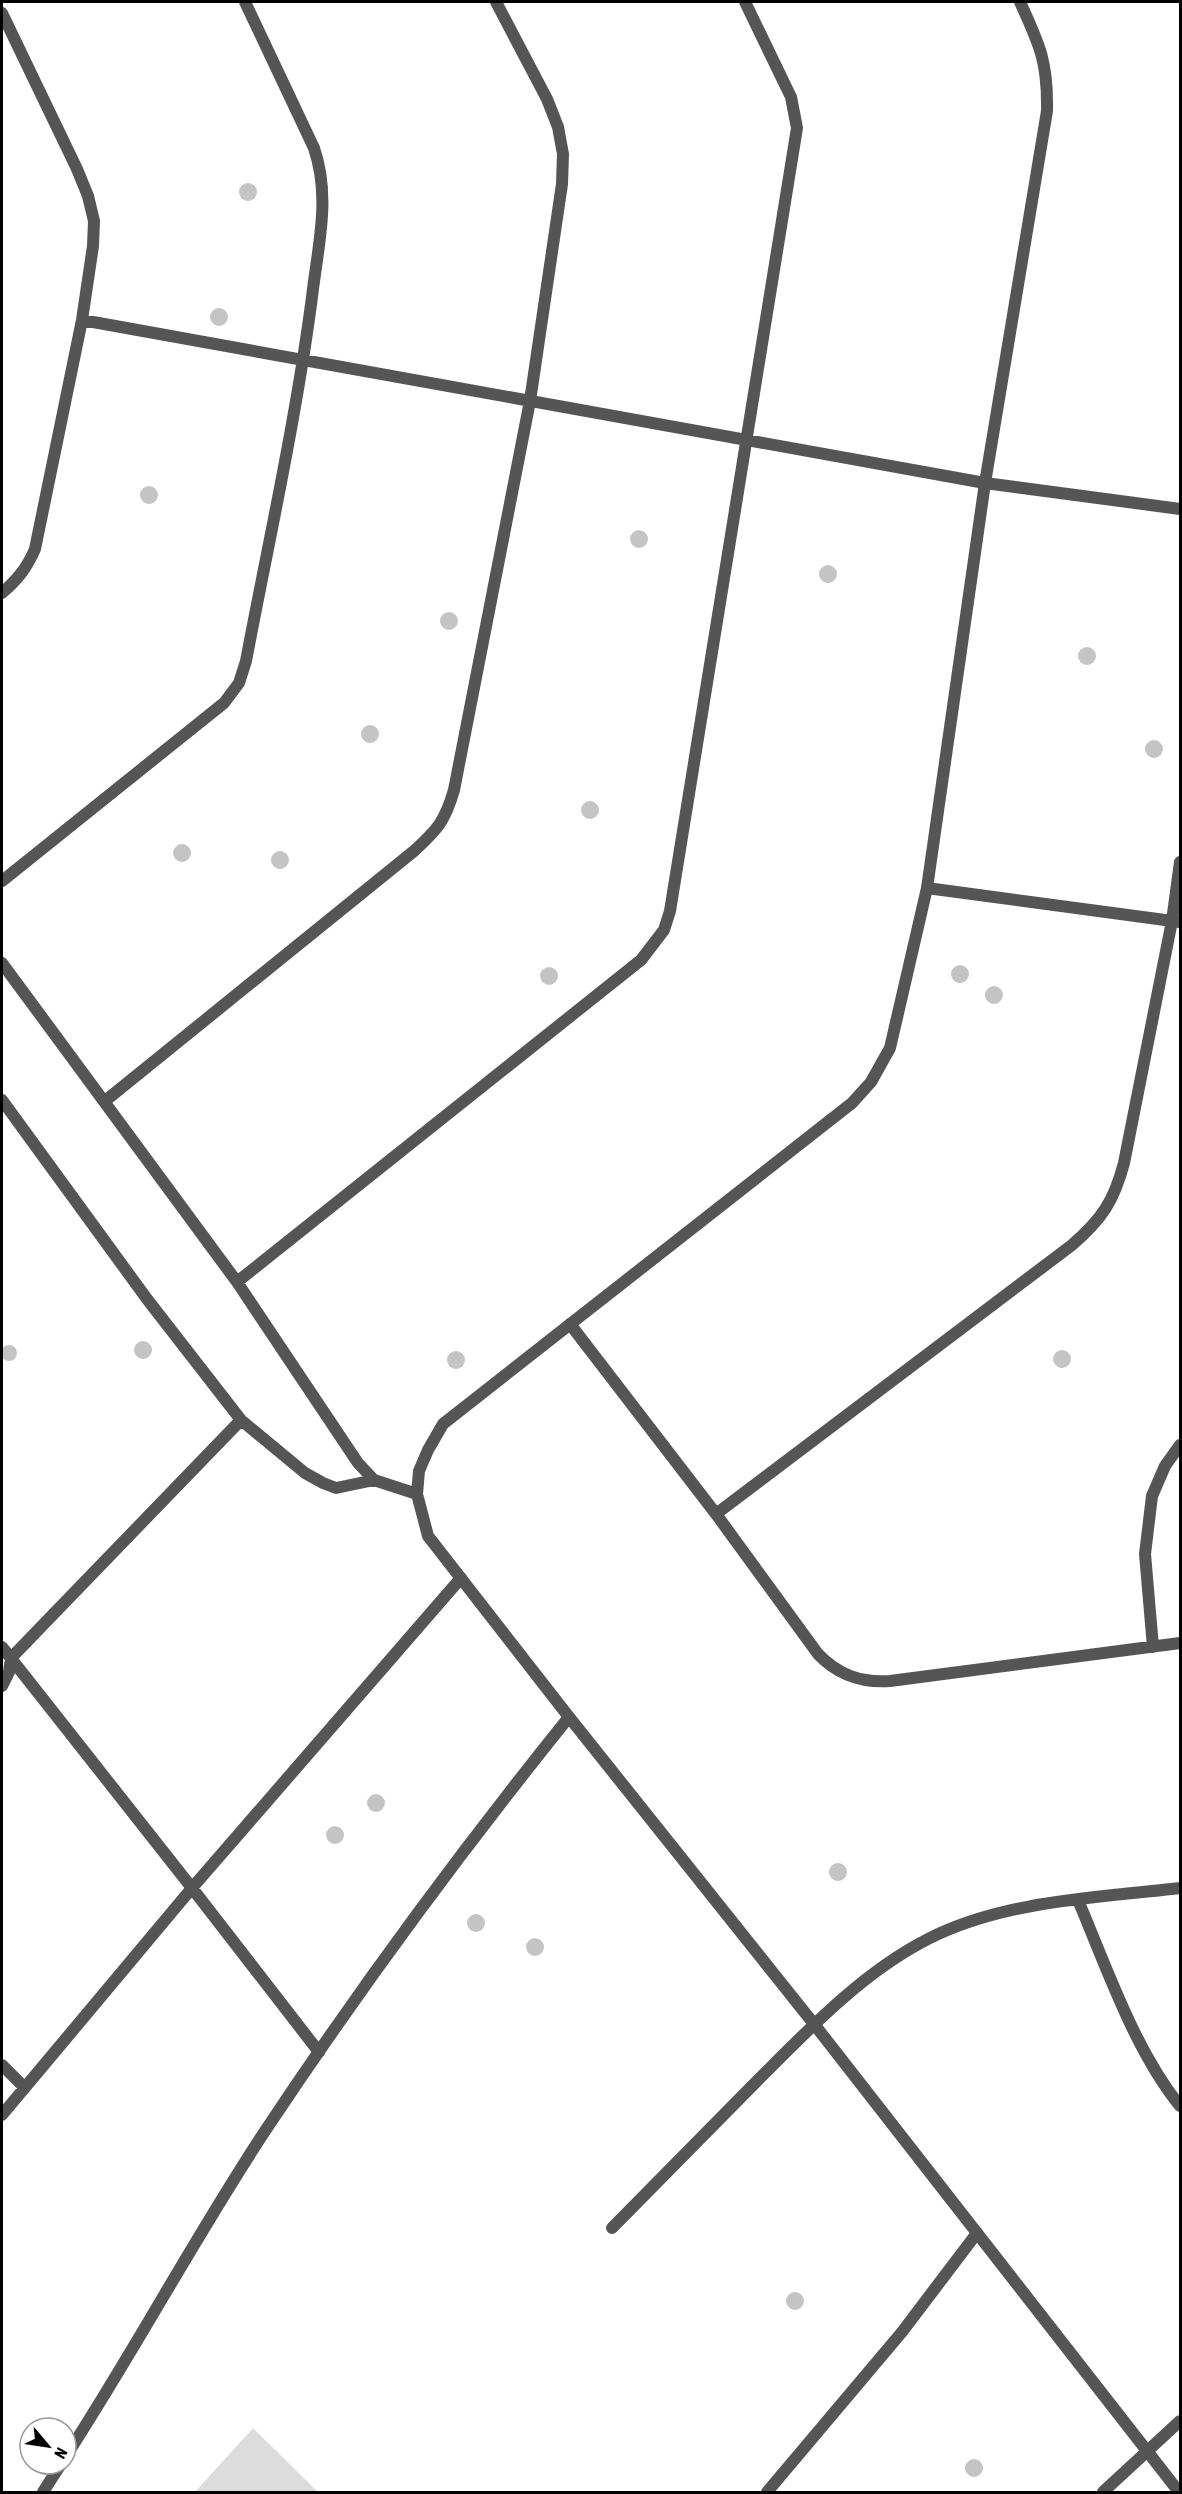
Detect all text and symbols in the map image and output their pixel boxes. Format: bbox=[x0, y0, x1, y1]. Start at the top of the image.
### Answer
north arrow bbox=[18, 2416, 78, 2476]
text: N bbox=[51, 2445, 71, 2462]

